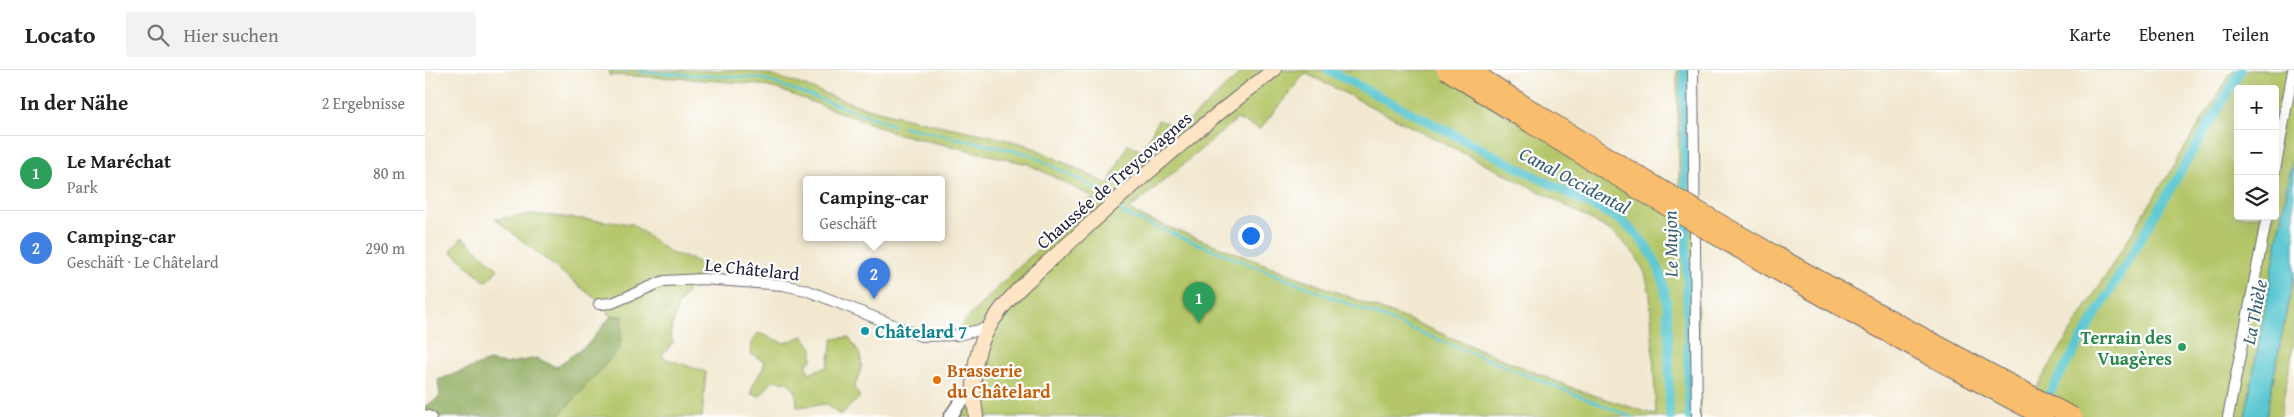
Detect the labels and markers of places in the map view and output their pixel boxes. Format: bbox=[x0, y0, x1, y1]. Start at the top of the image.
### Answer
pin: 2 bbox=[858, 258, 890, 299]
pin: 1 bbox=[1183, 282, 1215, 323]
place label: Châtelard 7 bbox=[875, 318, 967, 345]
place label: Terrain des Vuagères bbox=[2081, 324, 2172, 372]
marker: Châtelard 7 bbox=[859, 325, 871, 337]
marker: Terrain des Vuagères bbox=[2176, 341, 2188, 353]
place label: Brasserie du Châtelard bbox=[947, 357, 1051, 405]
marker: Brasserie du Châtelard bbox=[931, 374, 943, 386]

